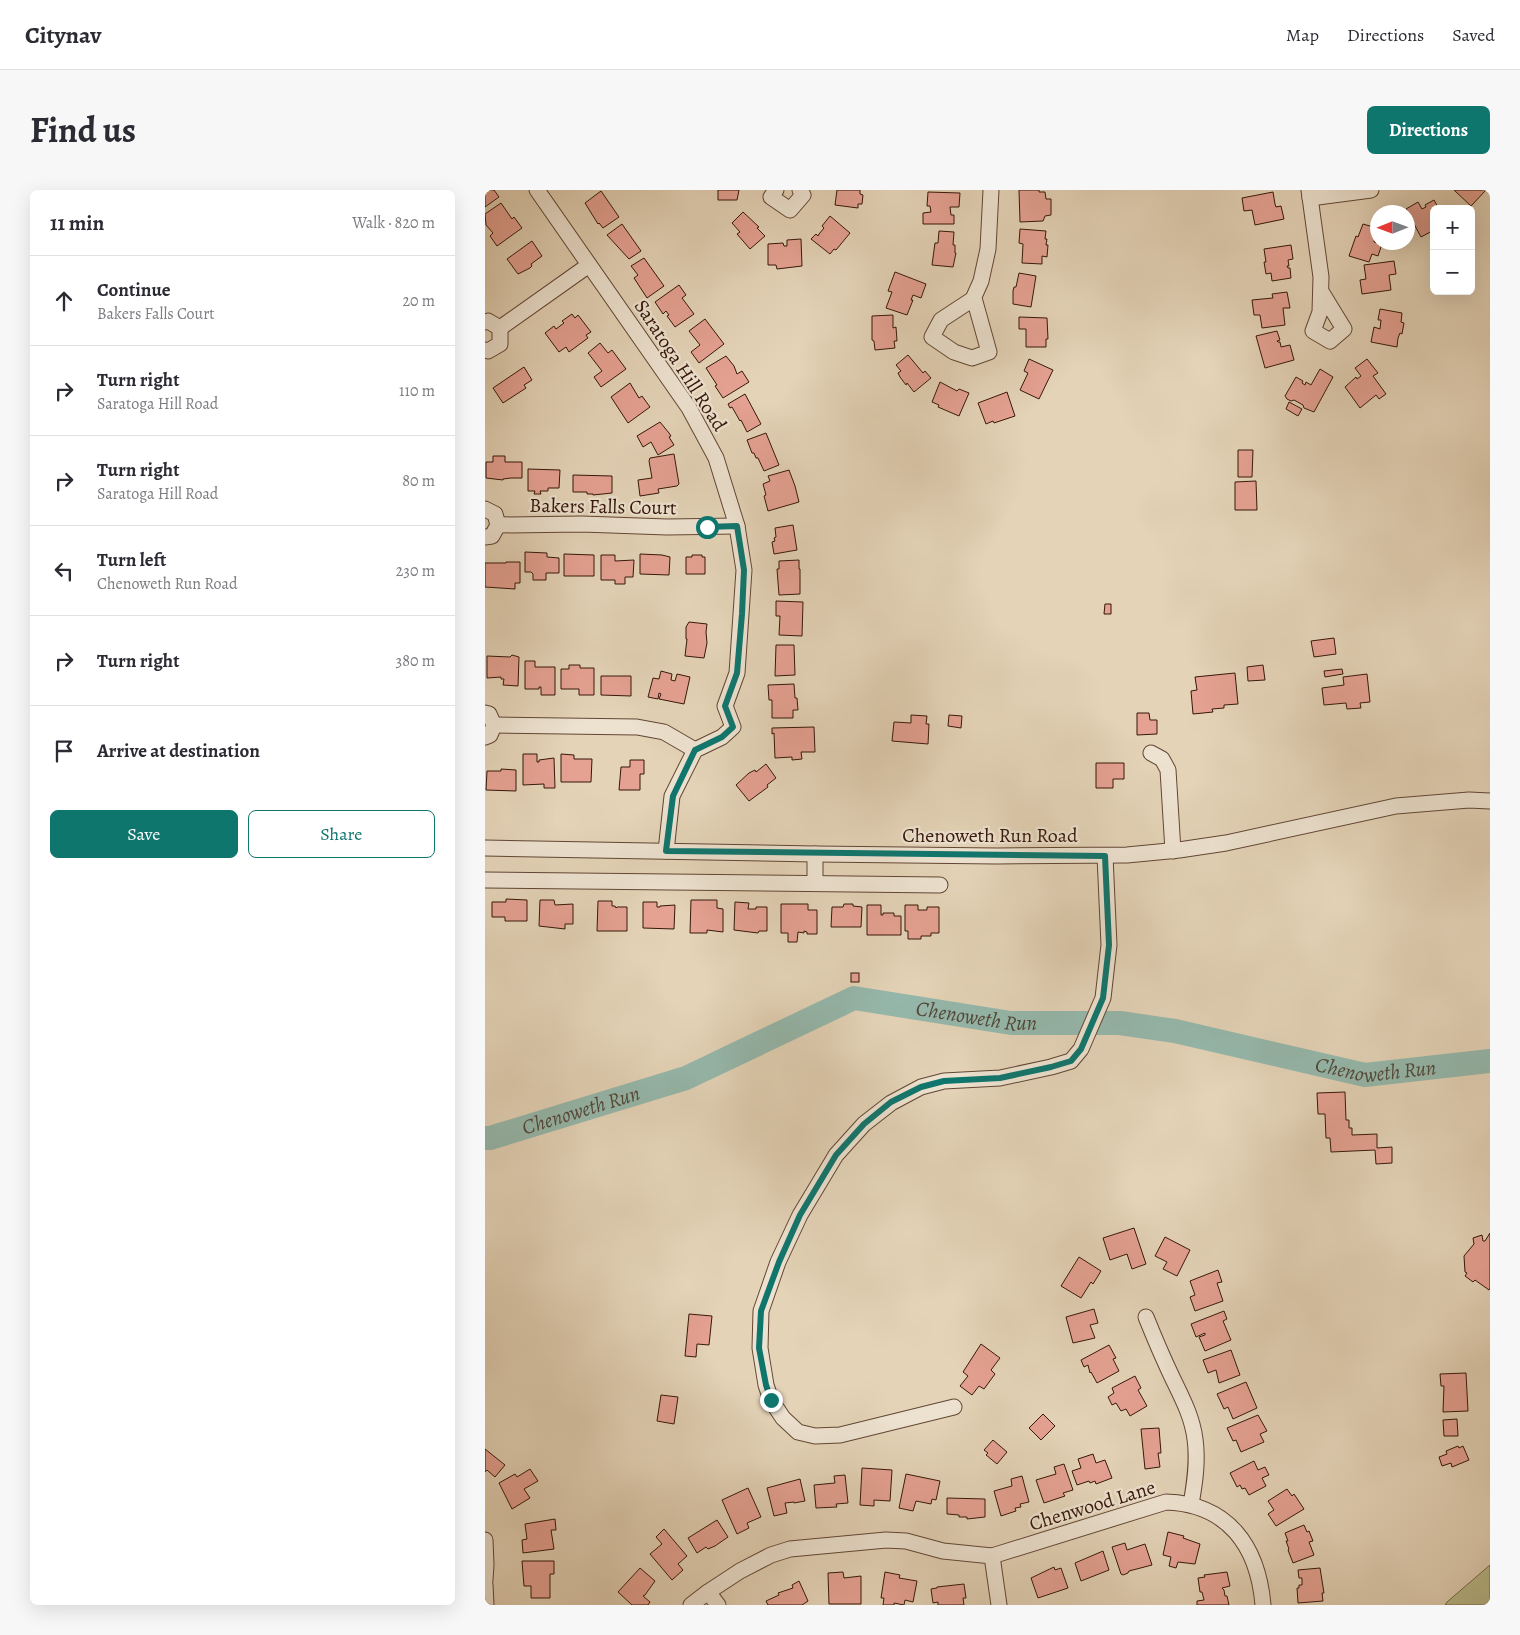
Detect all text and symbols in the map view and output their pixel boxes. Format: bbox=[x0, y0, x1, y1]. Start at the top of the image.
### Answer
text: Citynav bbox=[25, 19, 101, 51]
text: Map bbox=[1286, 23, 1319, 47]
text: Directions bbox=[1347, 23, 1424, 47]
text: Saved bbox=[1452, 23, 1495, 47]
text: Find us bbox=[30, 106, 136, 154]
button: Directions bbox=[1367, 106, 1490, 154]
north arrow bbox=[1370, 205, 1415, 250]
map controls bbox=[1430, 205, 1475, 295]
button: + bbox=[1430, 205, 1475, 250]
text: 11 min bbox=[50, 209, 104, 237]
text: Walk · 820 m bbox=[352, 212, 435, 234]
button: − bbox=[1430, 250, 1475, 295]
text: Continue bbox=[97, 277, 171, 303]
icon: ahead bbox=[50, 287, 78, 315]
text: 20 m bbox=[402, 290, 435, 312]
street label: Saratoga Hill Road bbox=[628, 294, 733, 436]
text: Bakers Falls Court bbox=[97, 303, 215, 325]
text: Turn right bbox=[97, 367, 179, 393]
icon: right bbox=[50, 377, 78, 405]
text: 110 m bbox=[399, 380, 435, 402]
text: Saratoga Hill Road bbox=[97, 393, 218, 415]
text: Turn right bbox=[97, 457, 179, 483]
icon: right bbox=[50, 467, 78, 495]
text: 80 m bbox=[402, 470, 435, 492]
text: Saratoga Hill Road bbox=[97, 483, 218, 505]
street label: Bakers Falls Court bbox=[529, 492, 677, 521]
route start bbox=[696, 516, 719, 539]
text: Turn left bbox=[97, 547, 166, 573]
icon: left bbox=[50, 557, 78, 585]
text: 230 m bbox=[396, 560, 435, 582]
text: Chenoweth Run Road bbox=[97, 573, 238, 595]
icon: right bbox=[50, 647, 78, 675]
text: Turn right bbox=[97, 648, 179, 674]
text: 380 m bbox=[396, 650, 435, 672]
icon: arrive bbox=[50, 737, 78, 765]
text: Arrive at destination bbox=[97, 738, 260, 764]
button: Save bbox=[50, 810, 238, 858]
button: Share bbox=[248, 810, 435, 858]
street label: Chenoweth Run Road bbox=[902, 822, 1078, 849]
water label: Chenoweth Run bbox=[914, 994, 1037, 1038]
water label: Chenoweth Run bbox=[1313, 1050, 1437, 1089]
water label: Chenoweth Run bbox=[518, 1079, 643, 1141]
route end bbox=[760, 1389, 783, 1412]
street label: Chenwood Lane bbox=[1026, 1473, 1159, 1537]

